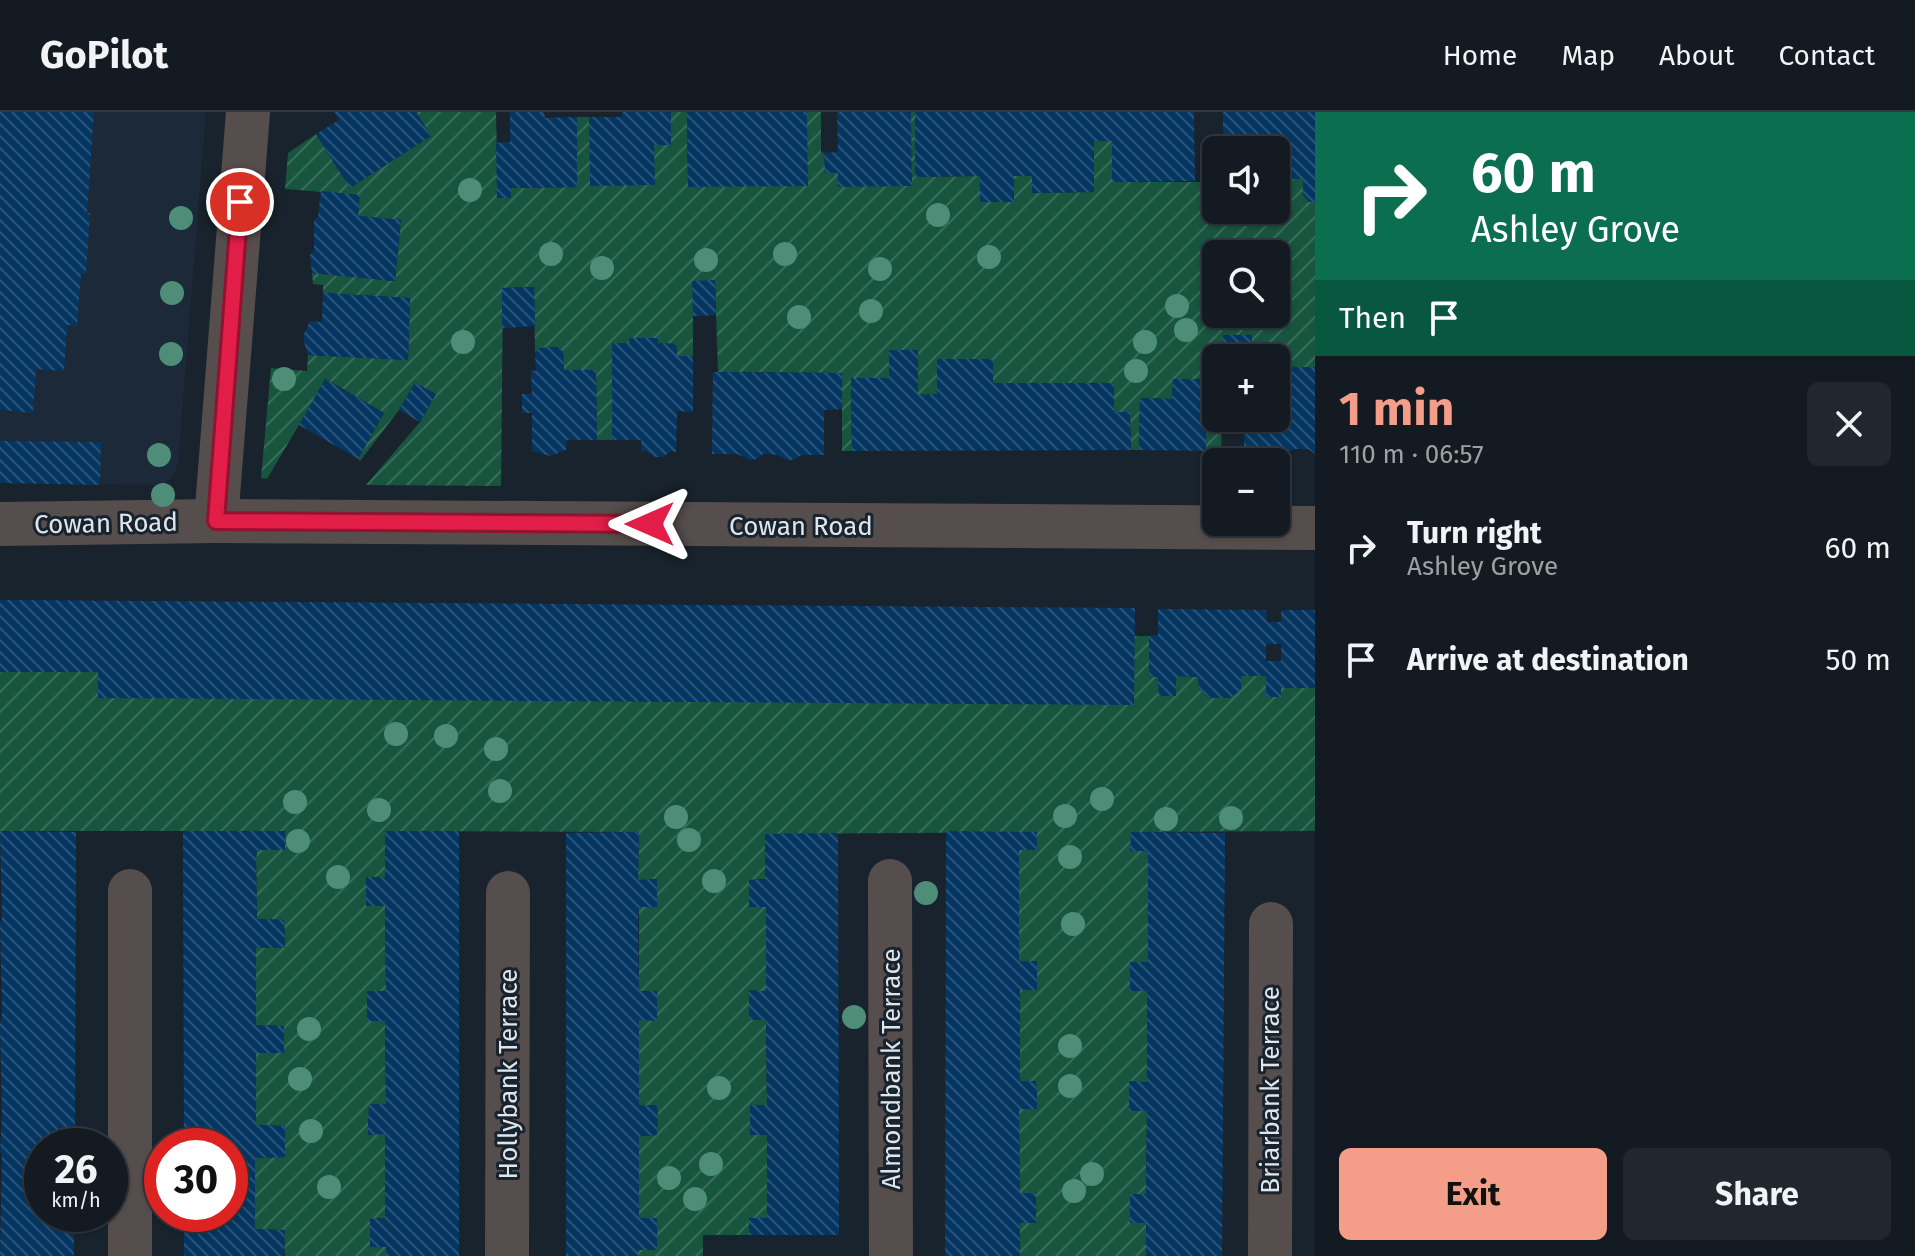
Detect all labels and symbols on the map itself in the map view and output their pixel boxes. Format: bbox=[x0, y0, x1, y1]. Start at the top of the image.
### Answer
pin bbox=[206, 168, 274, 236]
position arrow bbox=[608, 482, 692, 566]
street label: Cowan Road bbox=[34, 507, 178, 540]
street label: Cowan Road bbox=[729, 511, 873, 542]
street label: Almondbank Terrace bbox=[876, 948, 907, 1190]
street label: Hollybank Terrace bbox=[493, 969, 524, 1179]
street label: Briarbank Terrace bbox=[1255, 986, 1286, 1194]
speed limit sign: 30 bbox=[144, 1128, 248, 1232]

